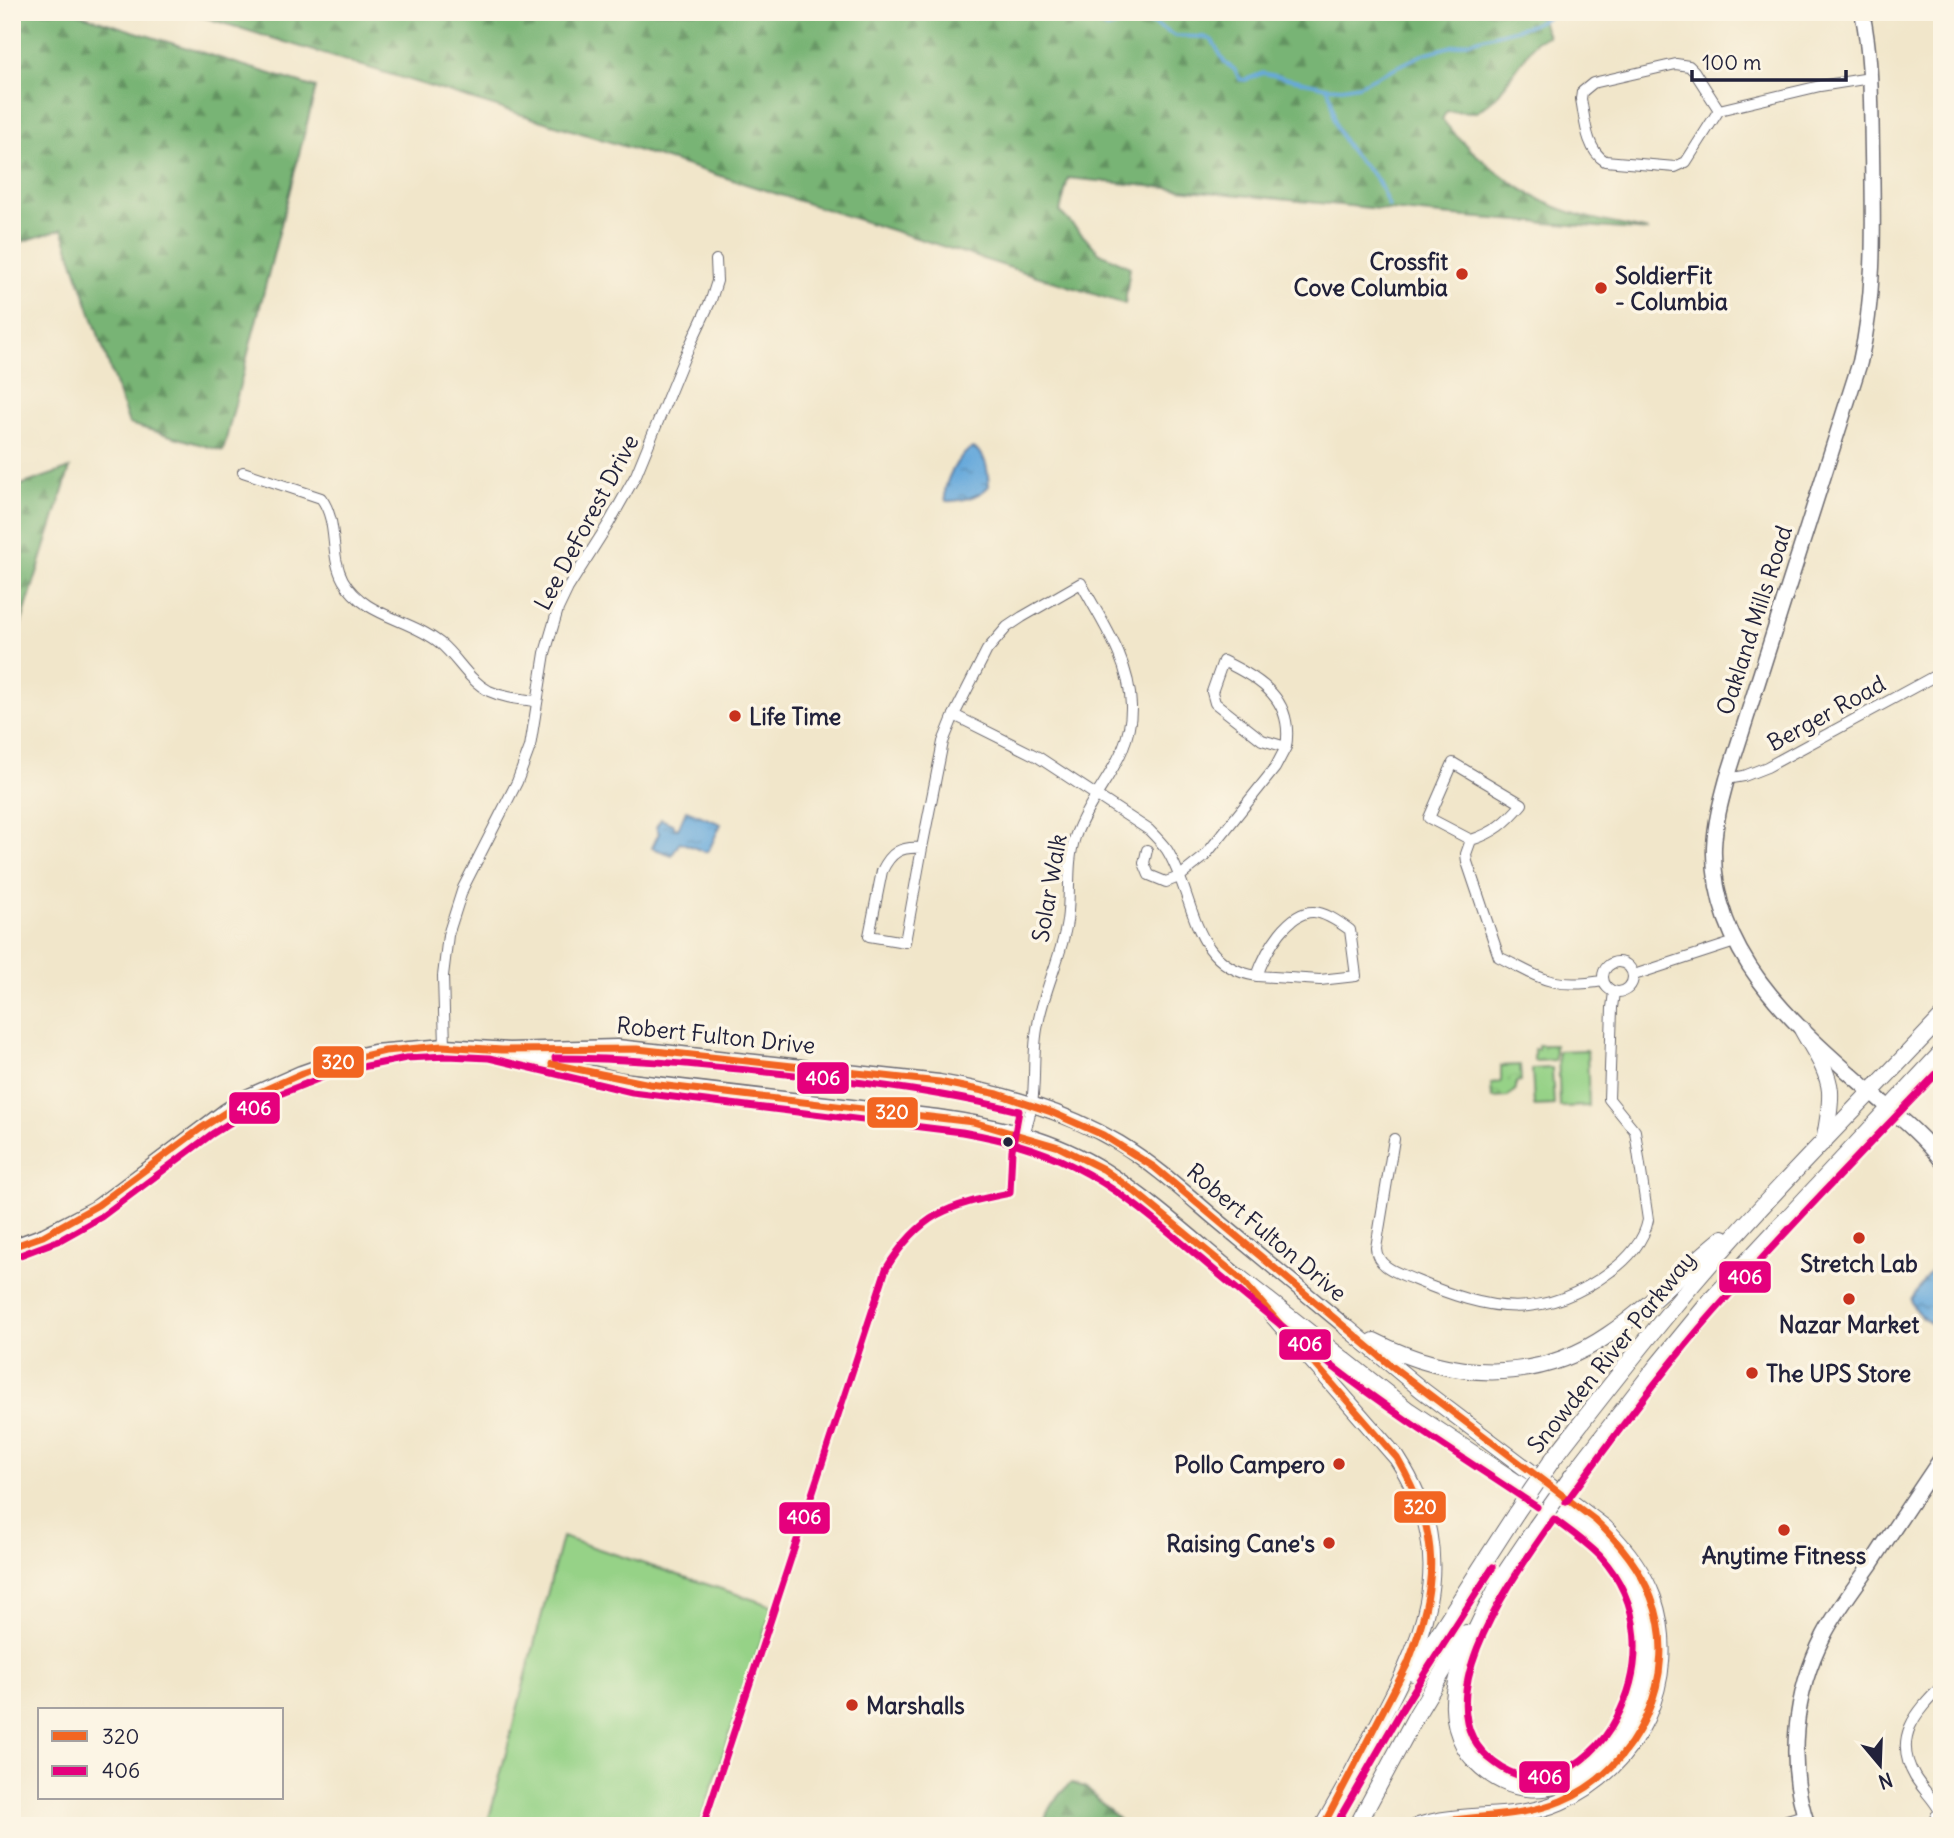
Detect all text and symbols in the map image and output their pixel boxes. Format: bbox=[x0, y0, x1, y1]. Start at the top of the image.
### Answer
scale bar bbox=[1692, 38, 1846, 82]
text: 100 m bbox=[1702, 49, 1761, 76]
place label: Crossfit Cove Columbia bbox=[1294, 247, 1448, 302]
place label: SoldierFit - Columbia bbox=[1615, 261, 1728, 316]
marker: Crossfit Cove Columbia bbox=[1454, 266, 1470, 282]
marker: SoldierFit - Columbia bbox=[1593, 280, 1609, 296]
street label: Lee DeForest Drive bbox=[527, 429, 645, 615]
street label: Oakland Mills Road bbox=[1710, 522, 1798, 718]
street label: Berger Road bbox=[1762, 669, 1890, 757]
place label: Life Time bbox=[749, 702, 841, 731]
marker: Life Time bbox=[727, 708, 743, 724]
street label: Solar Walk bbox=[1025, 832, 1073, 944]
street label: Robert Fulton Drive bbox=[615, 1010, 817, 1060]
line badge: 320 bbox=[312, 1045, 365, 1079]
text: 320 bbox=[321, 1050, 355, 1074]
line badge: 406 bbox=[796, 1061, 850, 1095]
text: 406 bbox=[806, 1066, 840, 1090]
line badge: 406 bbox=[228, 1091, 281, 1125]
text: 406 bbox=[237, 1096, 271, 1120]
line badge: 320 bbox=[866, 1096, 919, 1129]
text: 320 bbox=[875, 1100, 909, 1124]
unlabelled marker bbox=[1001, 1135, 1015, 1149]
street label: Robert Fulton Drive bbox=[1181, 1157, 1353, 1307]
marker: Stretch Lab bbox=[1851, 1230, 1867, 1246]
street label: Snowden River Parkway bbox=[1521, 1245, 1701, 1459]
place label: Stretch Lab bbox=[1800, 1249, 1918, 1278]
line badge: 406 bbox=[1718, 1260, 1772, 1294]
text: 406 bbox=[1728, 1265, 1762, 1289]
marker: Nazar Market bbox=[1841, 1291, 1857, 1307]
place label: Nazar Market bbox=[1779, 1310, 1919, 1339]
line badge: 406 bbox=[1278, 1328, 1332, 1361]
text: 406 bbox=[1288, 1332, 1322, 1356]
place label: The UPS Store bbox=[1766, 1359, 1911, 1388]
marker: The UPS Store bbox=[1744, 1365, 1760, 1381]
place label: Pollo Campero bbox=[1174, 1450, 1325, 1479]
marker: Pollo Campero bbox=[1331, 1456, 1347, 1472]
line badge: 320 bbox=[1393, 1490, 1447, 1524]
text: 320 bbox=[1403, 1495, 1437, 1519]
line badge: 406 bbox=[778, 1501, 831, 1535]
text: 406 bbox=[787, 1505, 821, 1529]
marker: Anytime Fitness bbox=[1776, 1522, 1792, 1538]
place label: Raising Cane's bbox=[1166, 1529, 1315, 1558]
marker: Raising Cane's bbox=[1321, 1535, 1337, 1551]
place label: Anytime Fitness bbox=[1702, 1541, 1866, 1570]
place label: Marshalls bbox=[866, 1691, 965, 1720]
marker: Marshalls bbox=[844, 1697, 860, 1713]
legend bbox=[38, 1708, 284, 1800]
text: 320 bbox=[102, 1723, 139, 1750]
north arrow bbox=[1846, 1730, 1916, 1800]
text: 406 bbox=[102, 1757, 140, 1784]
line badge: 406 bbox=[1518, 1760, 1571, 1794]
text: 406 bbox=[1528, 1765, 1562, 1789]
text: N bbox=[1875, 1768, 1896, 1795]

